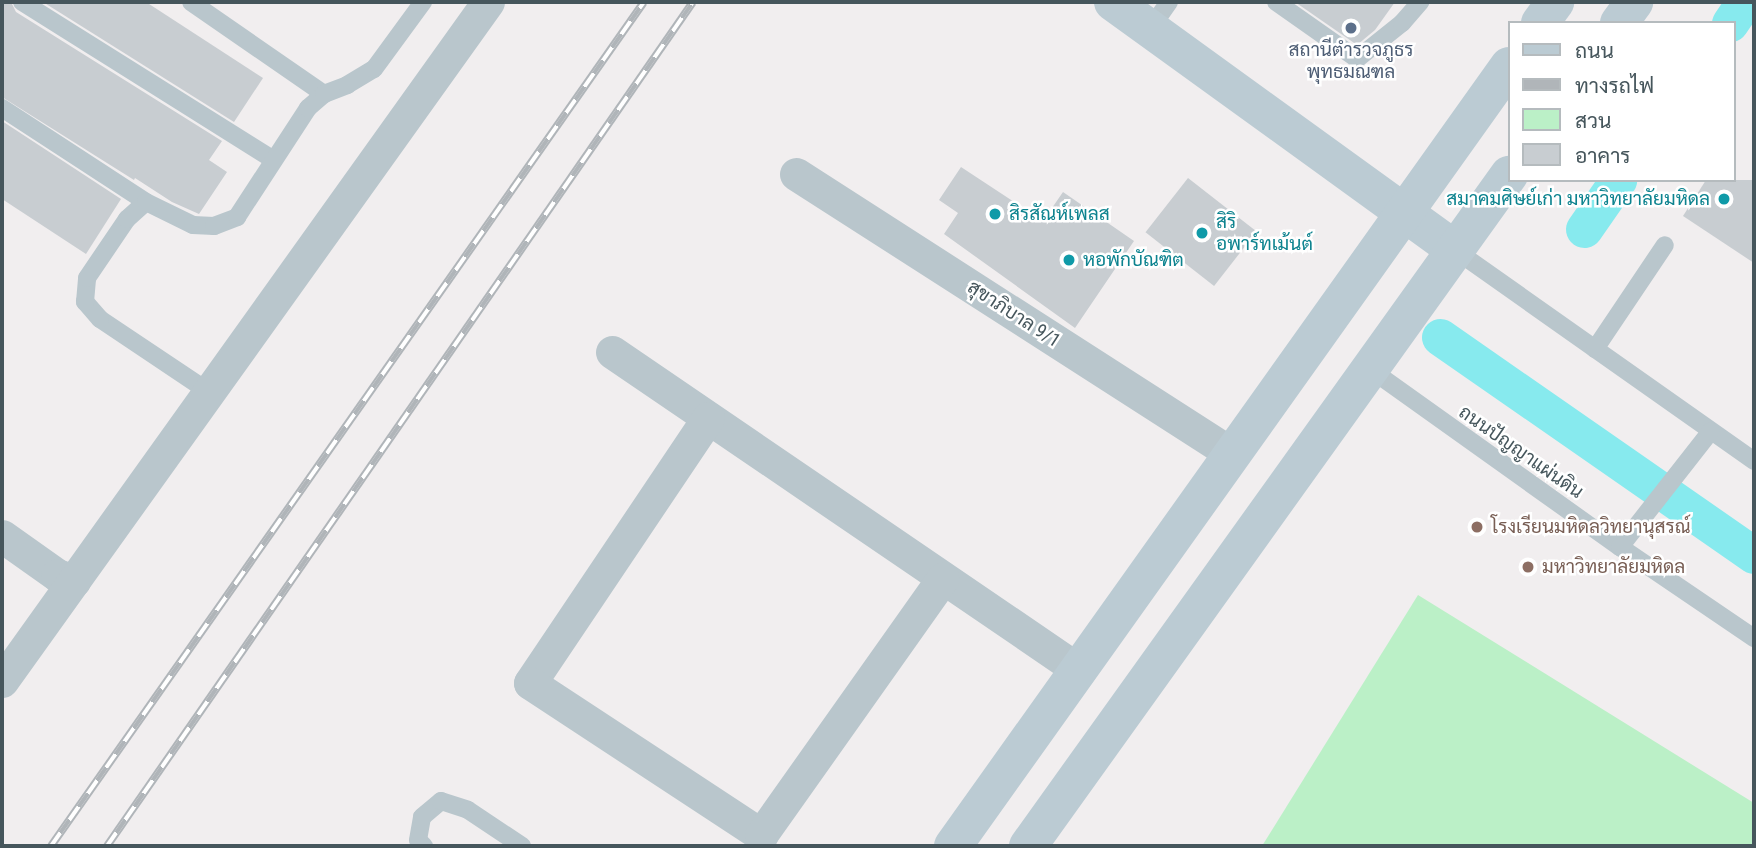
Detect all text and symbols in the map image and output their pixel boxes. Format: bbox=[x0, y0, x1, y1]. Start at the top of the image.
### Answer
marker: สถานีตำรวจภูธร พุทธมณฑล bbox=[1343, 20, 1359, 36]
legend bbox=[1508, 21, 1735, 182]
place label: สถานีตำรวจภูธร พุทธมณฑล bbox=[1289, 39, 1413, 83]
text: ถนน bbox=[1575, 39, 1614, 63]
text: ทางรถไฟ bbox=[1575, 74, 1654, 98]
text: สวน bbox=[1575, 109, 1611, 133]
text: อาคาร bbox=[1575, 144, 1631, 168]
place label: สมาคมศิษย์เก่า มหาวิทยาลัยมหิดล bbox=[1446, 188, 1710, 210]
marker: สมาคมศิษย์เก่า มหาวิทยาลัยมหิดล bbox=[1716, 191, 1732, 207]
place label: สิรสัณห์เพลส bbox=[1009, 203, 1110, 225]
marker: สิรสัณห์เพลส bbox=[987, 206, 1003, 222]
place label: สิริ อพาร์ทเม้นต์ bbox=[1216, 211, 1313, 255]
marker: สิริ อพาร์ทเม้นต์ bbox=[1194, 225, 1210, 241]
place label: หอพักบัณฑิต bbox=[1083, 249, 1184, 271]
marker: หอพักบัณฑิต bbox=[1061, 252, 1077, 268]
street label: สุขาภิบาล 9/1 bbox=[963, 276, 1065, 352]
street label: ถนนปัญญาแผ่นดิน bbox=[1454, 401, 1588, 503]
place label: โรงเรียนมหิดลวิทยานุสรณ์ bbox=[1491, 516, 1690, 538]
marker: โรงเรียนมหิดลวิทยานุสรณ์ bbox=[1469, 519, 1485, 535]
place label: มหาวิทยาลัยมหิดล bbox=[1542, 556, 1685, 578]
marker: มหาวิทยาลัยมหิดล bbox=[1520, 559, 1536, 575]

